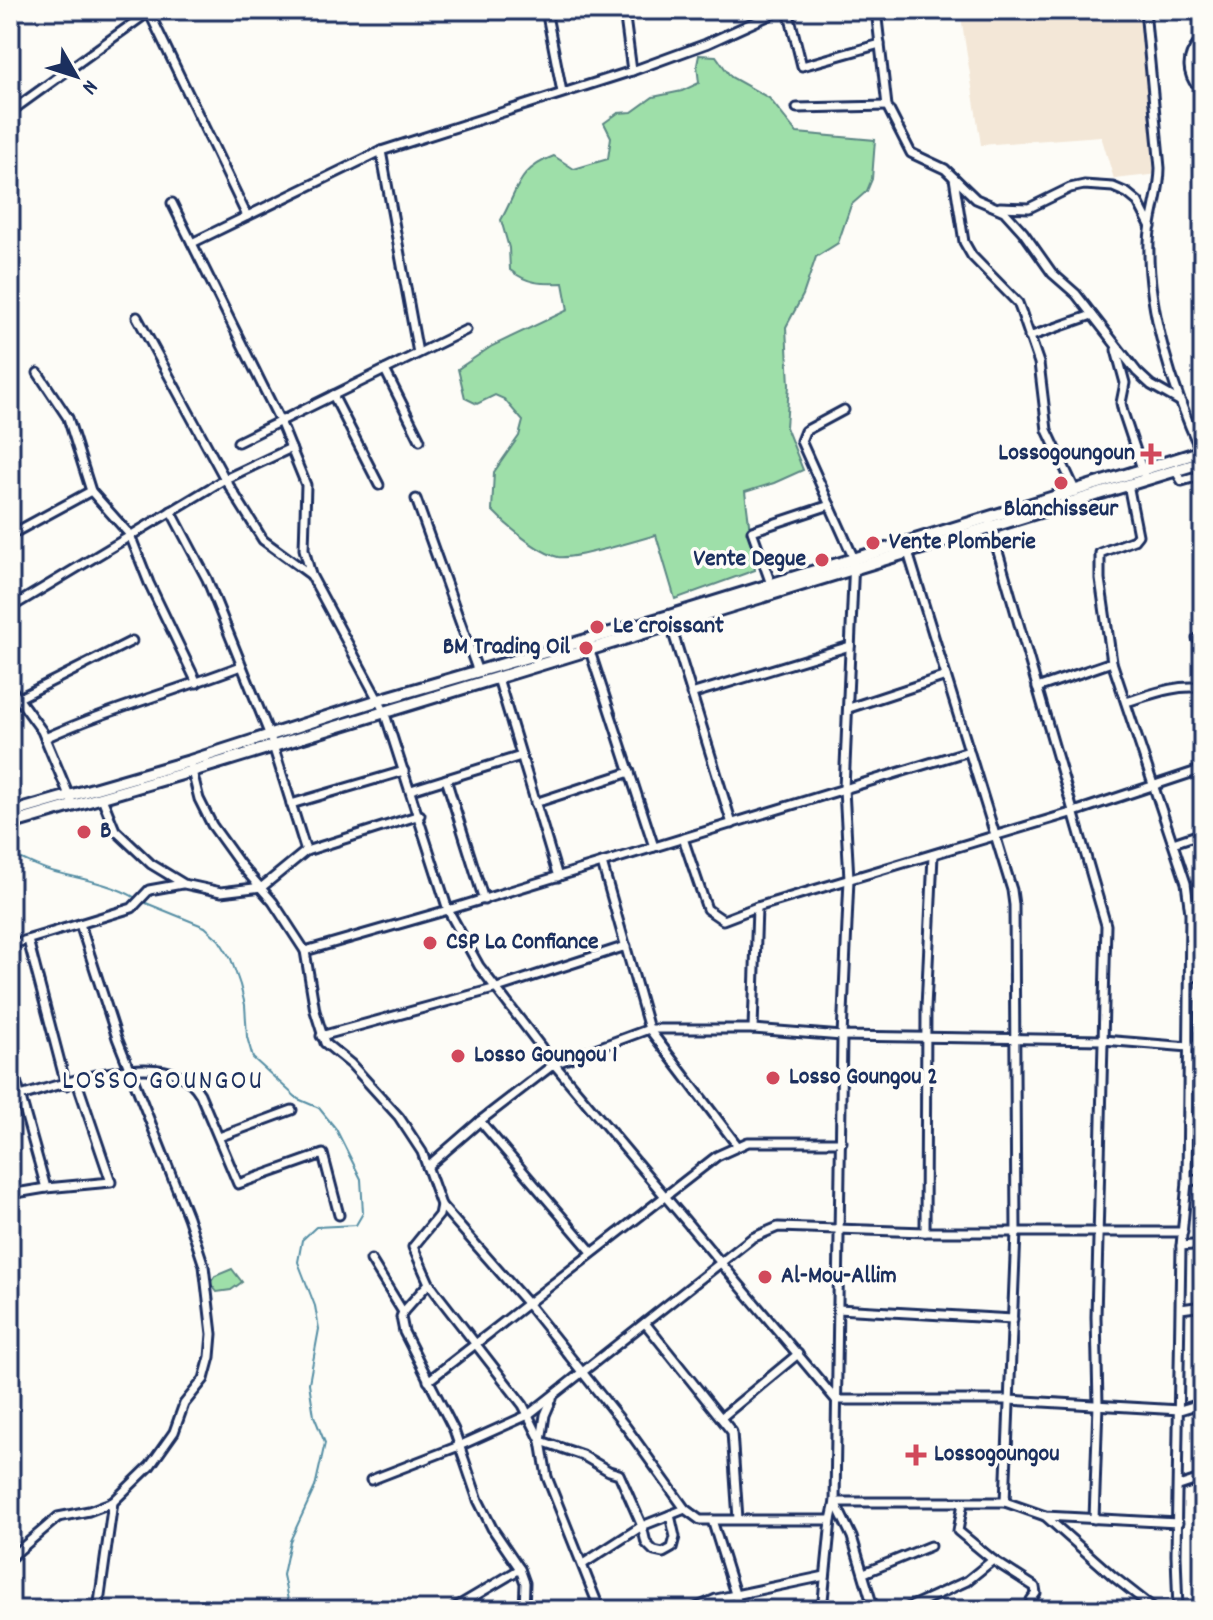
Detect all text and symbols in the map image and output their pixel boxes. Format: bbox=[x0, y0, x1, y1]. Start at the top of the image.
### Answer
north arrow bbox=[36, 36, 116, 116]
text: N bbox=[73, 72, 104, 100]
place label: Lossogoungoun bbox=[998, 437, 1135, 471]
marker: Lossogoungoun bbox=[1142, 445, 1160, 463]
marker: Blanchisseur bbox=[1052, 474, 1070, 492]
place label: Blanchisseur bbox=[1004, 493, 1119, 527]
place label: Vente Plomberie bbox=[889, 526, 1036, 560]
marker: Vente Plomberie bbox=[864, 534, 882, 552]
place label: Vente Degue bbox=[694, 543, 806, 577]
marker: Vente Degue bbox=[813, 551, 831, 569]
place label: Le croissant bbox=[613, 610, 724, 644]
marker: Le croissant bbox=[588, 618, 606, 636]
place label: BM Trading Oil bbox=[443, 631, 570, 665]
marker: BM Trading Oil bbox=[577, 639, 595, 657]
place label: B bbox=[100, 815, 111, 849]
marker: B bbox=[75, 823, 93, 841]
place label: CSP La Confiance bbox=[446, 926, 599, 960]
marker: CSP La Confiance bbox=[421, 934, 439, 952]
place label: Losso Goungou 1 bbox=[474, 1039, 617, 1073]
marker: Losso Goungou 1 bbox=[449, 1047, 467, 1065]
place label: Losso Goungou 2 bbox=[789, 1061, 938, 1095]
district label: LOSSO GOUNGOU bbox=[62, 1063, 264, 1103]
marker: Losso Goungou 2 bbox=[764, 1069, 782, 1087]
place label: Al-Mou-Allim bbox=[781, 1260, 897, 1294]
marker: Al-Mou-Allim bbox=[756, 1268, 774, 1286]
place label: Lossogoungou bbox=[934, 1438, 1060, 1472]
marker: Lossogoungou bbox=[905, 1444, 927, 1466]

